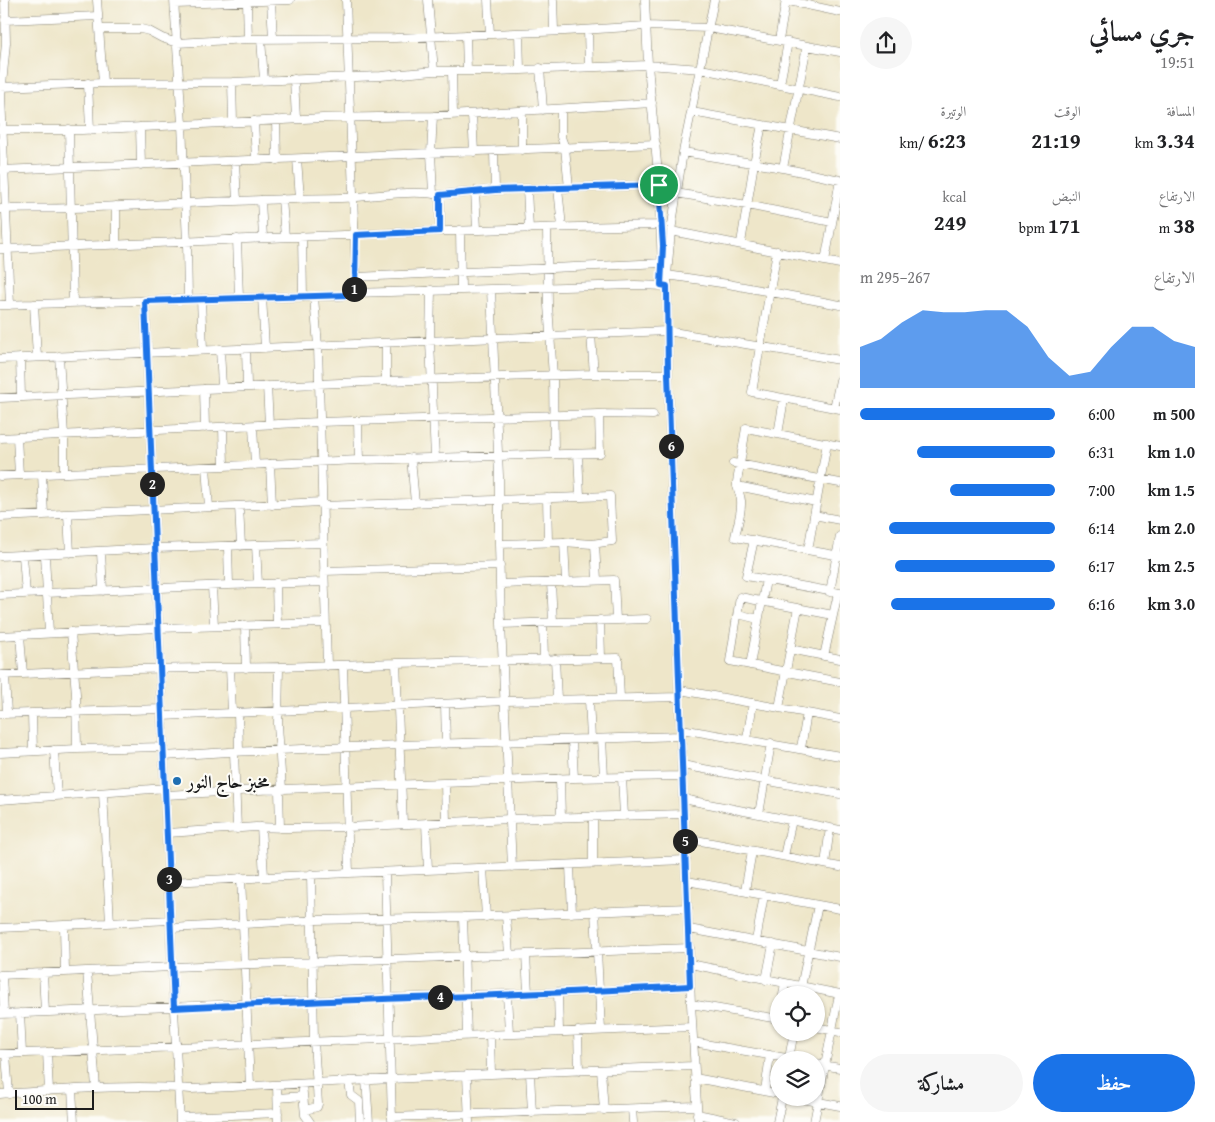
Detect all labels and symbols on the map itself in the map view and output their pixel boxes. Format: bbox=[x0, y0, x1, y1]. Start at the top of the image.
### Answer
pin bbox=[638, 164, 680, 206]
pin: 1 bbox=[342, 276, 366, 302]
pin: 6 bbox=[658, 434, 684, 458]
pin: 2 bbox=[140, 472, 164, 496]
place label: مخبز حاج النور bbox=[185, 768, 270, 798]
marker: مخبز حاج النور bbox=[171, 775, 183, 787]
pin: 5 bbox=[672, 828, 698, 854]
pin: 3 bbox=[156, 866, 182, 892]
pin: 4 bbox=[428, 984, 452, 1010]
scale bar bbox=[15, 1087, 94, 1110]

